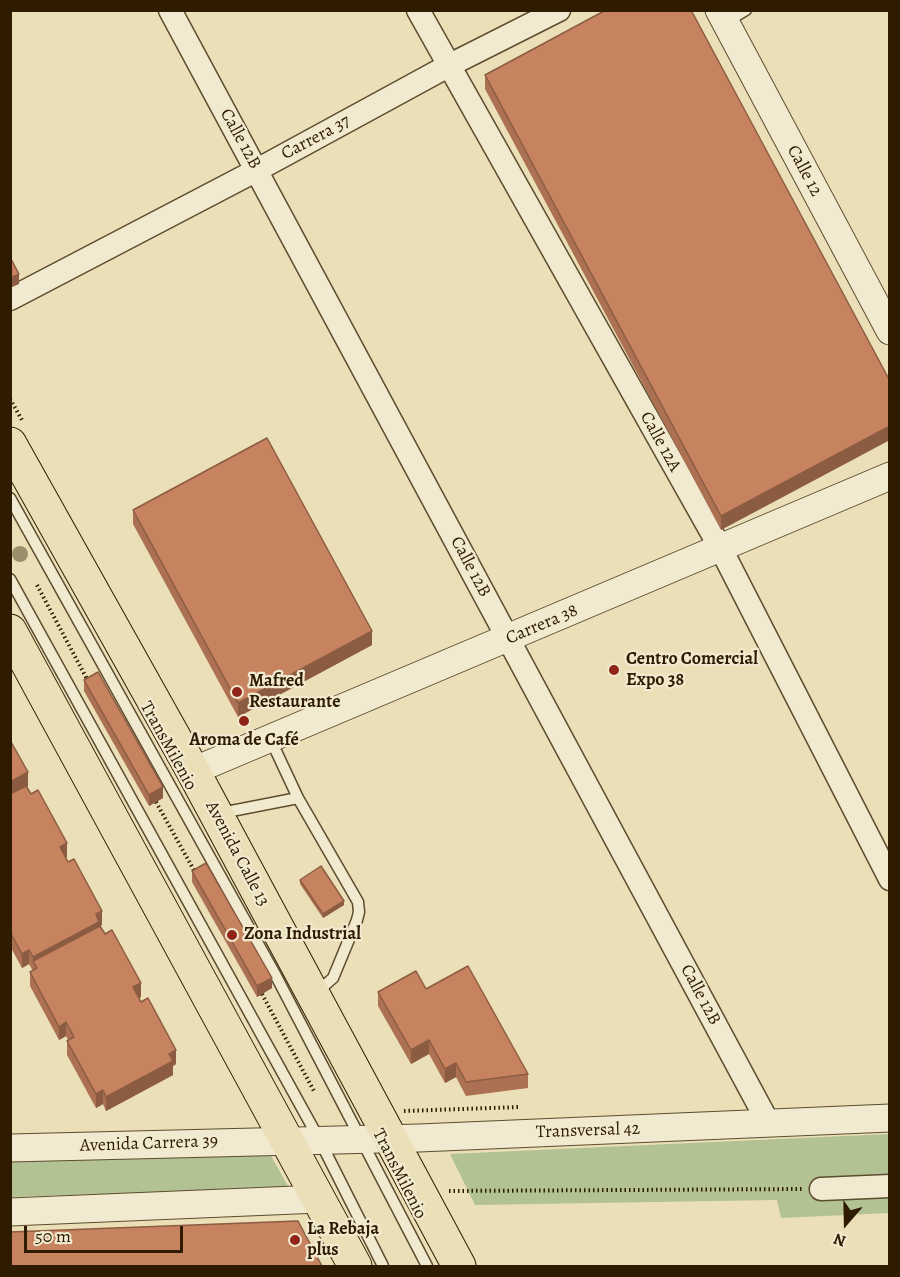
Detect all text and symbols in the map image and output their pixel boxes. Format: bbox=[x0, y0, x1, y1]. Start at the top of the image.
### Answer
street label: Calle 12B bbox=[215, 105, 265, 173]
street label: Carrera 37 bbox=[278, 111, 354, 165]
street label: Calle 12 bbox=[782, 142, 826, 200]
street label: Calle 12A bbox=[635, 408, 685, 476]
street label: Calle 12B bbox=[445, 533, 495, 601]
street label: Carrera 38 bbox=[503, 600, 581, 650]
place label: Centro Comercial Expo 38 bbox=[626, 649, 758, 692]
marker: Centro Comercial Expo 38 bbox=[607, 663, 621, 677]
place label: Mafred Restaurante bbox=[249, 671, 340, 714]
marker: Mafred Restaurante bbox=[230, 685, 244, 699]
street label: TransMilenio bbox=[135, 698, 201, 794]
marker: Aroma de Café bbox=[237, 714, 251, 728]
place label: Aroma de Café bbox=[189, 730, 299, 752]
street label: Avenida Calle 13 bbox=[200, 798, 274, 910]
place label: Zona Industrial bbox=[244, 924, 361, 946]
marker: Zona Industrial bbox=[225, 928, 239, 942]
street label: Calle 12B bbox=[675, 961, 725, 1029]
street label: Transversal 42 bbox=[535, 1118, 641, 1144]
street label: TransMilenio bbox=[367, 1125, 431, 1223]
street label: Avenida Carrera 39 bbox=[80, 1131, 218, 1157]
north arrow bbox=[816, 1193, 876, 1253]
scale bar bbox=[27, 1214, 186, 1252]
place label: La Rebaja plus bbox=[307, 1219, 379, 1262]
text: 50 m bbox=[35, 1224, 71, 1248]
text: N bbox=[831, 1228, 849, 1252]
marker: La Rebaja plus bbox=[288, 1233, 302, 1247]

